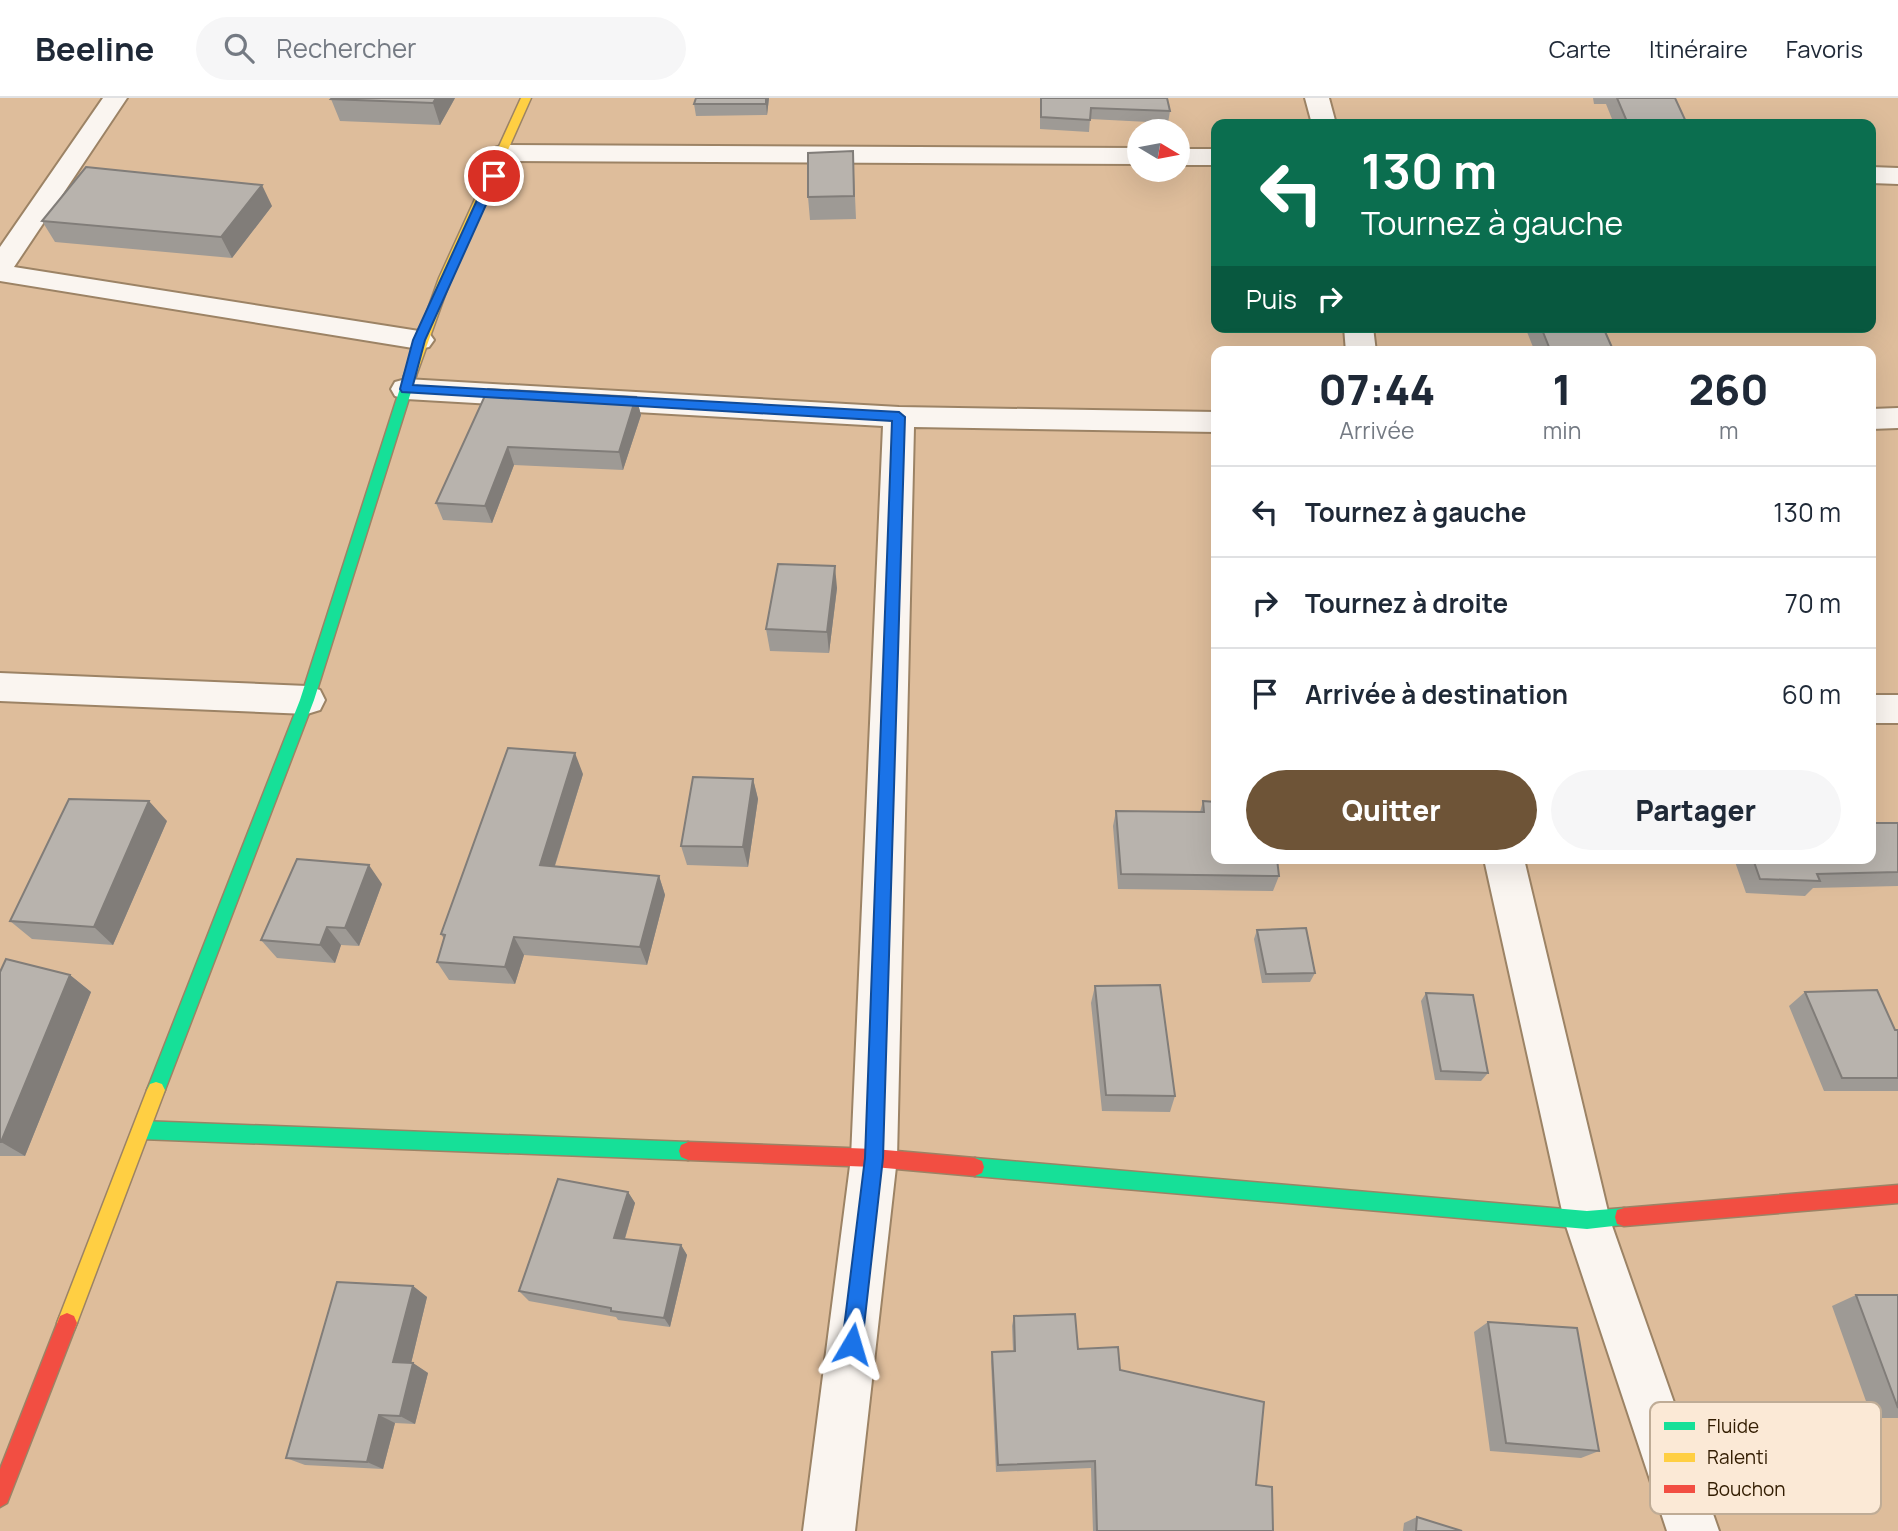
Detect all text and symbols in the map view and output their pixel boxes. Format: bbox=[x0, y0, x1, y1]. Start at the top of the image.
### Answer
search box bbox=[196, 17, 686, 80]
text: Beeline bbox=[35, 26, 154, 71]
icon: search bbox=[220, 29, 258, 67]
text: Rechercher bbox=[276, 30, 416, 66]
text: Carte bbox=[1549, 32, 1611, 65]
text: Itinéraire bbox=[1649, 32, 1748, 65]
text: Favoris bbox=[1786, 32, 1863, 65]
north arrow bbox=[1127, 119, 1190, 182]
map controls bbox=[1127, 119, 1190, 182]
text: 130 m bbox=[1361, 137, 1497, 204]
pin bbox=[464, 146, 524, 206]
icon: left bbox=[1246, 147, 1337, 238]
icon: arrive bbox=[475, 157, 513, 195]
text: Tournez à gauche bbox=[1361, 201, 1623, 245]
icon: right bbox=[1311, 280, 1349, 318]
text: Puis bbox=[1246, 281, 1297, 317]
text: 07:44 bbox=[1318, 360, 1435, 418]
text: 1 bbox=[1553, 360, 1572, 418]
text: 260 bbox=[1689, 360, 1769, 418]
text: Arrivée bbox=[1339, 414, 1414, 446]
text: min bbox=[1543, 414, 1581, 446]
text: m bbox=[1719, 414, 1738, 446]
icon: left bbox=[1246, 493, 1284, 531]
text: Tournez à gauche bbox=[1305, 494, 1526, 530]
text: 130 m bbox=[1773, 494, 1841, 530]
icon: right bbox=[1246, 584, 1284, 622]
text: Tournez à droite bbox=[1305, 585, 1508, 621]
text: 70 m bbox=[1785, 585, 1841, 621]
icon: arrive bbox=[1246, 675, 1284, 713]
text: Arrivée à destination bbox=[1305, 676, 1568, 712]
text: 60 m bbox=[1782, 676, 1841, 712]
button: Quitter bbox=[1246, 770, 1537, 850]
button: Partager bbox=[1551, 770, 1841, 850]
position arrow bbox=[815, 1307, 889, 1381]
legend bbox=[1650, 1402, 1881, 1514]
text: Fluide bbox=[1707, 1413, 1759, 1439]
text: Ralenti bbox=[1707, 1444, 1768, 1470]
text: Bouchon bbox=[1707, 1476, 1786, 1502]

